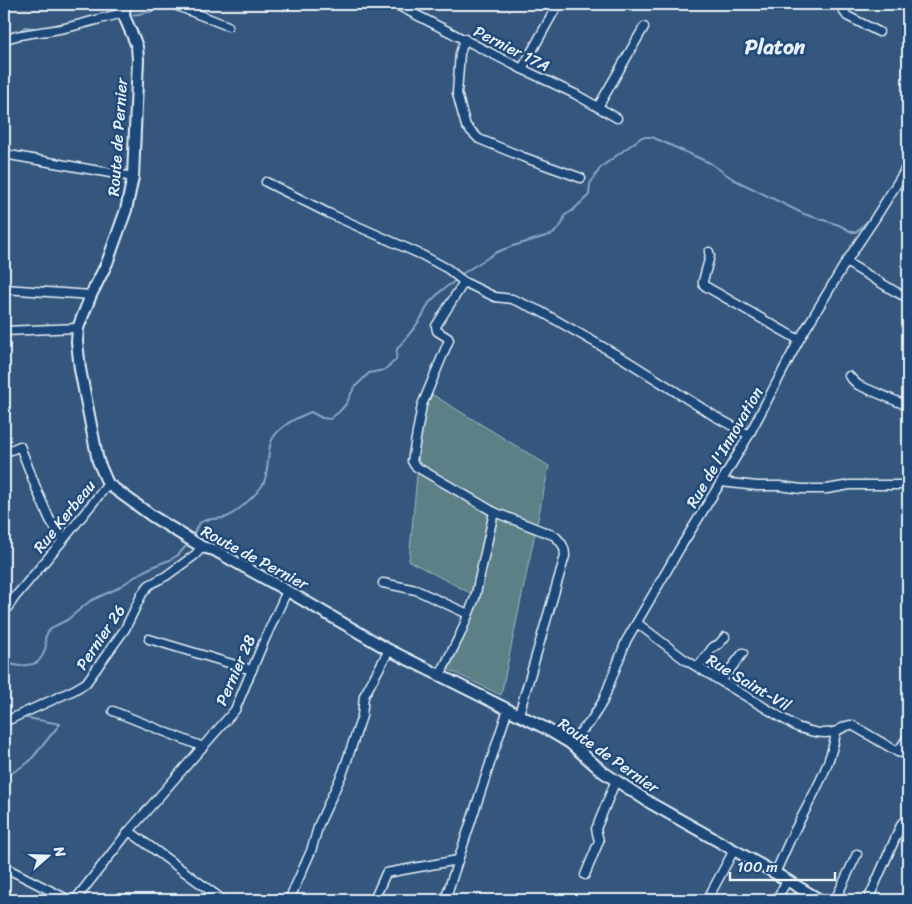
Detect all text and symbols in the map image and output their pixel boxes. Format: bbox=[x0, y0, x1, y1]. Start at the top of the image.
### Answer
street label: Pernier 17A bbox=[468, 17, 555, 80]
district label: Platon bbox=[745, 28, 806, 66]
street label: Route de Pernier bbox=[99, 76, 136, 197]
street label: Rue de l'Innovation bbox=[678, 381, 771, 514]
street label: Rue Kerbeau bbox=[25, 473, 104, 560]
street label: Route de Pernier bbox=[196, 517, 315, 599]
street label: Pernier 26 bbox=[68, 598, 133, 676]
street label: Pernier 28 bbox=[207, 630, 264, 710]
street label: Rue Saint-Vil bbox=[701, 646, 797, 719]
street label: Route de Pernier bbox=[552, 710, 667, 802]
north arrow bbox=[22, 832, 72, 882]
text: N bbox=[46, 842, 73, 861]
scale bar bbox=[730, 849, 834, 881]
text: 100 m bbox=[737, 854, 778, 880]

